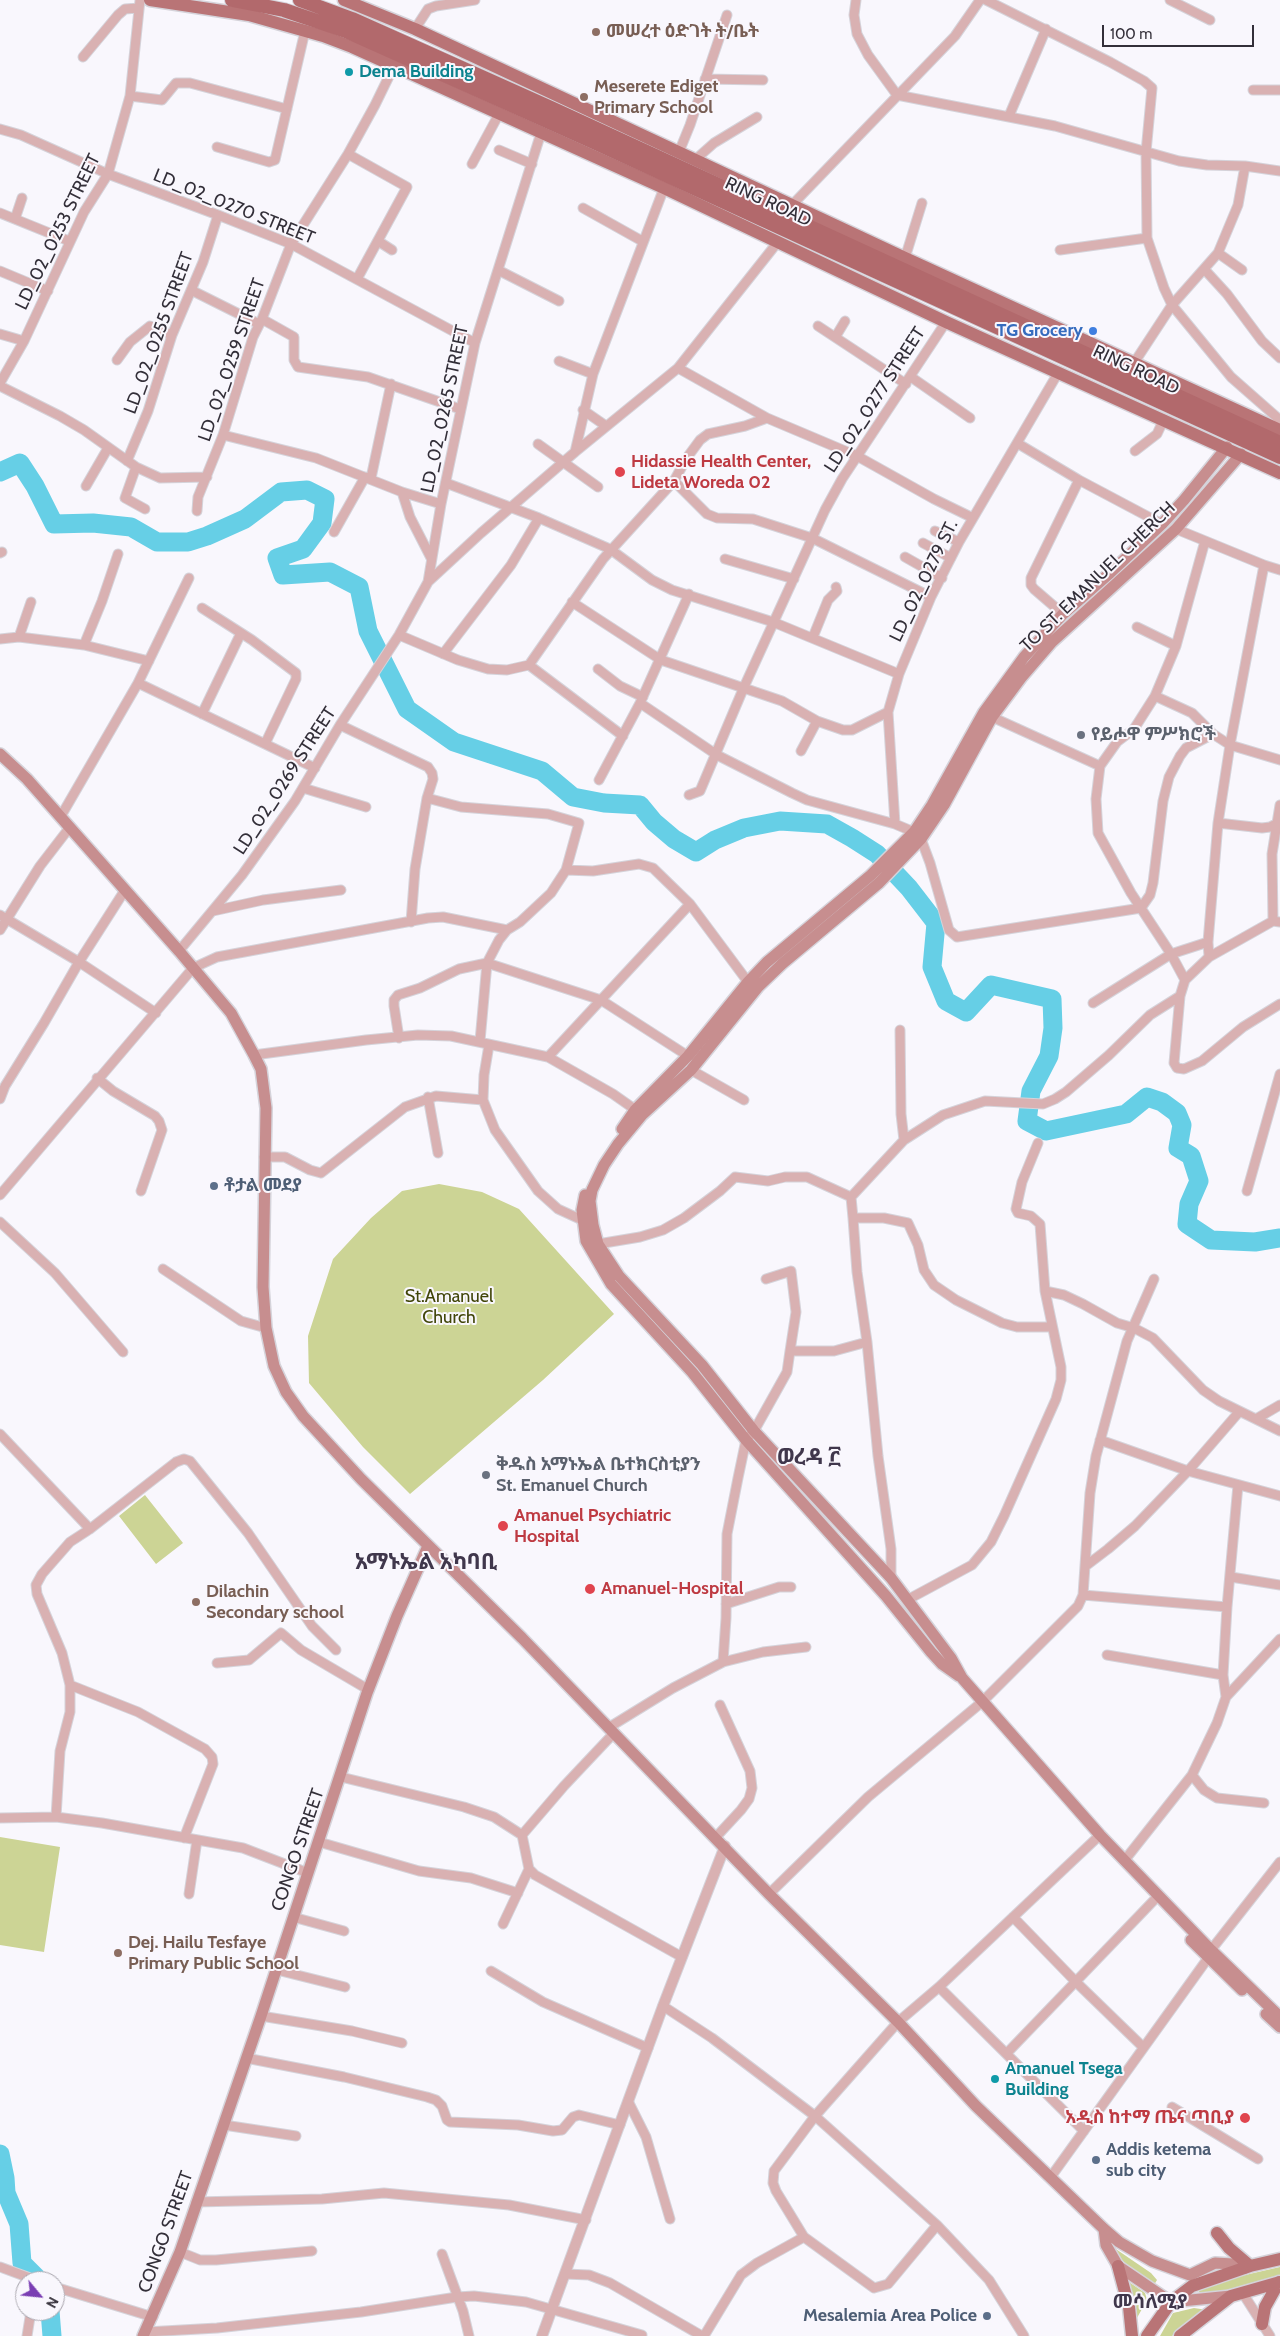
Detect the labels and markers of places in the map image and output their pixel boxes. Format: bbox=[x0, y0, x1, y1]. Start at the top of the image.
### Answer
place label: መሠረተ ዕድገት ት/ቤት bbox=[606, 21, 759, 43]
marker: መሠረተ ዕድገት ት/ቤት bbox=[590, 26, 602, 38]
place label: Dema Building bbox=[359, 61, 473, 83]
marker: Dema Building bbox=[343, 66, 355, 78]
place label: Meserete Ediget Primary School bbox=[594, 76, 719, 118]
marker: Meserete Ediget Primary School bbox=[578, 91, 590, 103]
place label: TG Grocery bbox=[996, 320, 1083, 342]
marker: TG Grocery bbox=[1087, 325, 1099, 337]
place label: Hidassie Health Center, Lideta Woreda 02 bbox=[631, 451, 811, 494]
marker: Hidassie Health Center, Lideta Woreda 02 bbox=[613, 465, 627, 479]
place label: የይሖዋ ምሥክሮች bbox=[1091, 724, 1216, 746]
marker: የይሖዋ ምሥክሮች bbox=[1075, 729, 1087, 741]
place label: ቶታል መደያ bbox=[224, 1175, 302, 1197]
marker: ቶታል መደያ bbox=[208, 1180, 220, 1192]
place label: ቅዱስ አማኑኤል ቤተክርስቲያን St. Emanuel Church bbox=[496, 1454, 701, 1496]
marker: ቅዱስ አማኑኤል ቤተክርስቲያን St. Emanuel Church bbox=[480, 1469, 492, 1481]
place label: Amanuel Psychiatric Hospital bbox=[514, 1505, 671, 1548]
marker: Amanuel Psychiatric Hospital bbox=[496, 1519, 510, 1533]
place label: Amanuel-Hospital bbox=[601, 1578, 743, 1600]
place label: Dilachin Secondary school bbox=[206, 1581, 344, 1624]
marker: Amanuel-Hospital bbox=[583, 1582, 597, 1596]
marker: Dilachin Secondary school bbox=[190, 1596, 202, 1608]
place label: Dej. Hailu Tesfaye Primary Public School bbox=[128, 1932, 299, 1975]
marker: Dej. Hailu Tesfaye Primary Public School bbox=[112, 1947, 124, 1959]
place label: Amanuel Tsega Building bbox=[1005, 2058, 1123, 2100]
marker: Amanuel Tsega Building bbox=[989, 2073, 1001, 2085]
place label: አዲስ ከተማ ጤና ጣቢያ bbox=[1065, 2107, 1234, 2129]
marker: አዲስ ከተማ ጤና ጣቢያ bbox=[1238, 2111, 1252, 2125]
place label: Addis ketema sub city bbox=[1106, 2139, 1211, 2182]
marker: Addis ketema sub city bbox=[1090, 2154, 1102, 2166]
place label: Mesalemia Area Police bbox=[803, 2305, 977, 2327]
marker: Mesalemia Area Police bbox=[981, 2310, 993, 2322]

